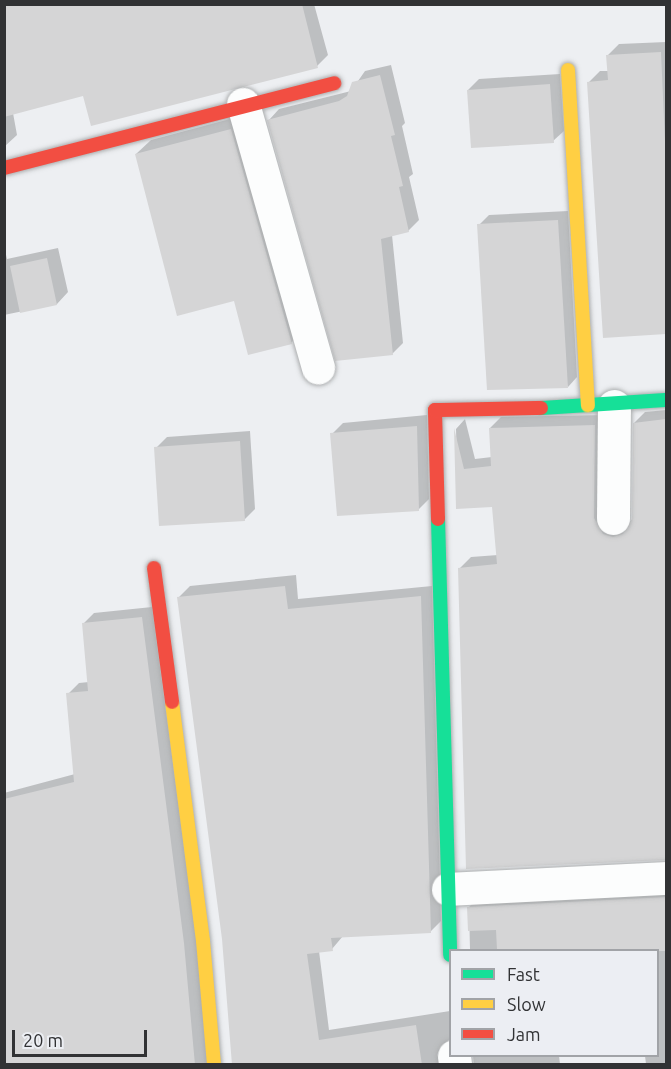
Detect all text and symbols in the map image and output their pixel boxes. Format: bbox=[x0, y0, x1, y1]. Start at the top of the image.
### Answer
legend bbox=[449, 949, 659, 1057]
text: Fast bbox=[507, 964, 540, 984]
text: Slow bbox=[507, 994, 546, 1014]
scale bar bbox=[15, 1018, 150, 1056]
text: Jam bbox=[507, 1024, 541, 1044]
text: 20 m bbox=[23, 1030, 63, 1050]

